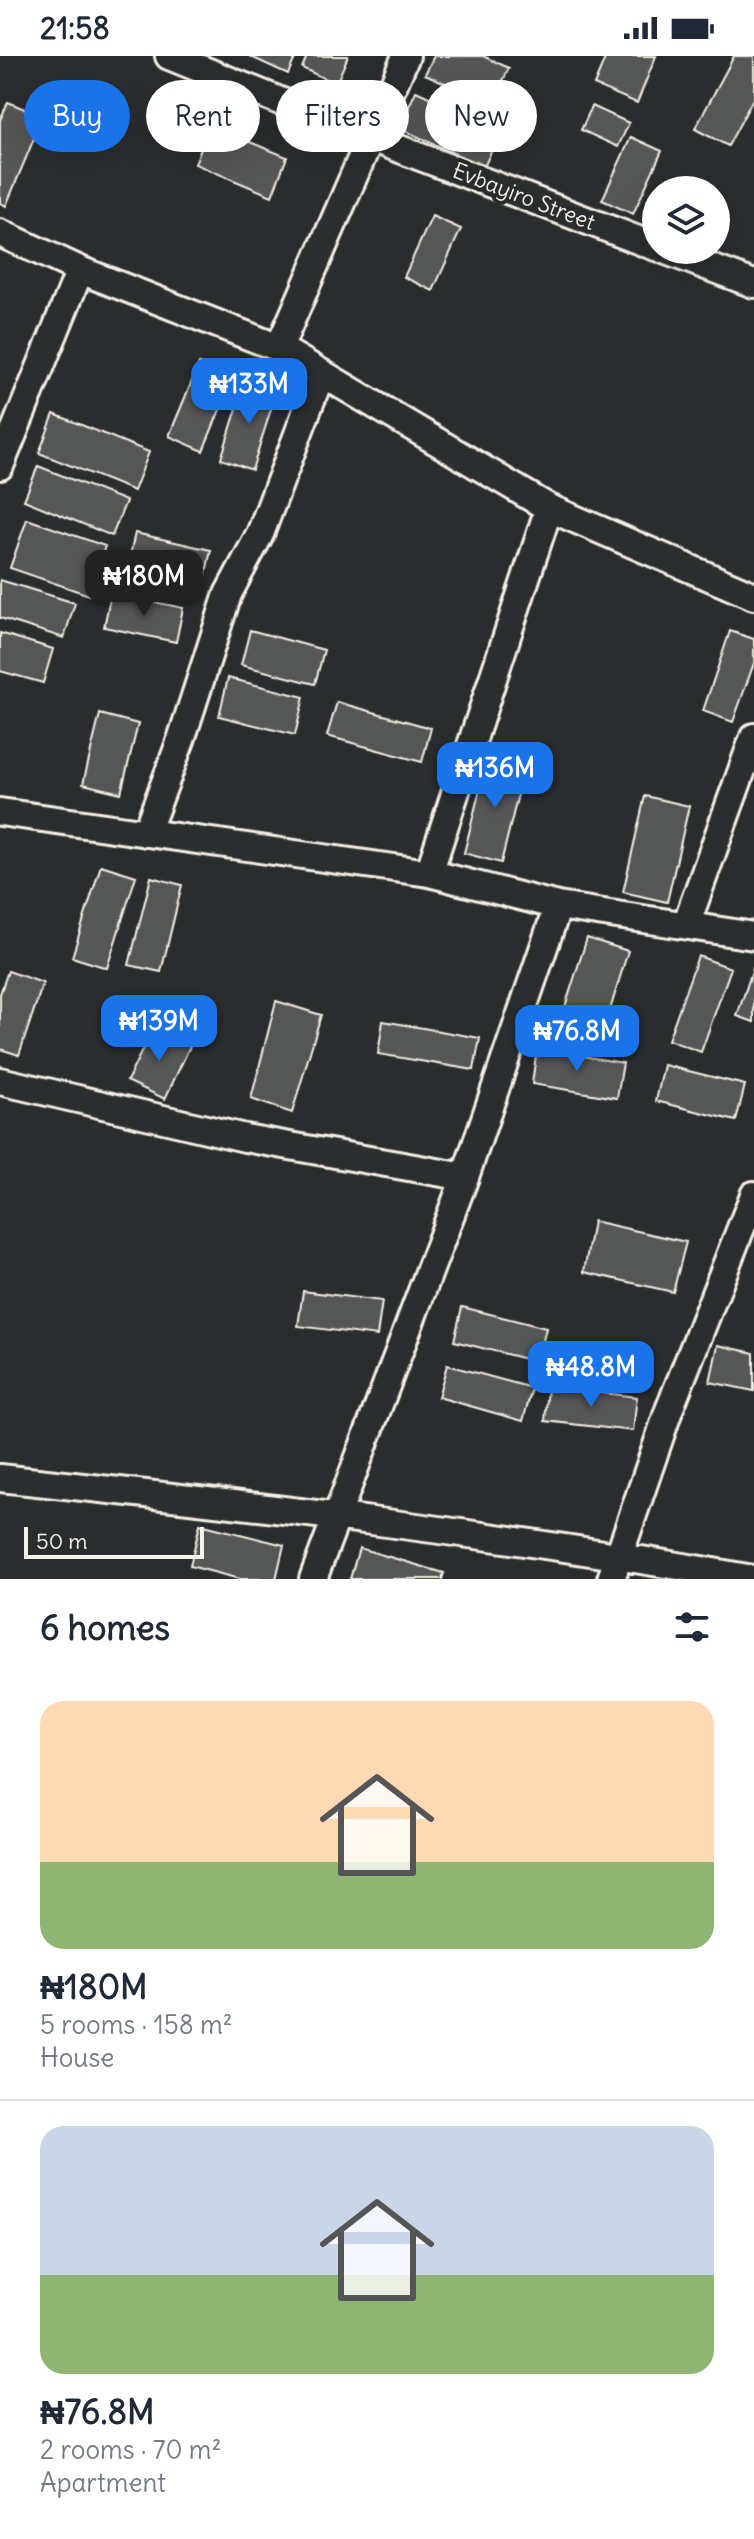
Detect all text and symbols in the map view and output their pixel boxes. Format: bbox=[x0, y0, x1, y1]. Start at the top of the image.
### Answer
text: 21:58 bbox=[40, 9, 110, 47]
chip: Buy bbox=[24, 80, 130, 152]
chip: Rent bbox=[146, 80, 260, 152]
chip: Filters bbox=[276, 80, 409, 152]
chip: New bbox=[425, 80, 537, 152]
street label: Evbayiro Street bbox=[449, 156, 599, 236]
map controls bbox=[642, 176, 730, 264]
button: layers bbox=[642, 176, 730, 264]
pin: ₦133M bbox=[193, 358, 305, 426]
text: ₦133M bbox=[209, 367, 289, 400]
pin: ₦180M bbox=[88, 550, 200, 618]
text: ₦180M bbox=[103, 559, 185, 592]
pin: ₦136M bbox=[439, 742, 551, 810]
text: ₦136M bbox=[455, 751, 535, 784]
pin: ₦139M bbox=[103, 995, 215, 1063]
text: ₦139M bbox=[119, 1004, 199, 1037]
pin: ₦76.8M bbox=[512, 1005, 642, 1073]
text: ₦76.8M bbox=[533, 1014, 621, 1047]
pin: ₦48.8M bbox=[526, 1341, 656, 1409]
text: ₦48.8M bbox=[546, 1350, 636, 1383]
scale bar bbox=[24, 1523, 204, 1559]
text: 50 m bbox=[36, 1527, 88, 1555]
icon: filters bbox=[670, 1605, 714, 1649]
text: 6 homes bbox=[40, 1606, 170, 1649]
icon: home bbox=[305, 1753, 449, 1897]
text: ₦180M bbox=[40, 1965, 148, 2008]
text: 5 rooms · 158 m² bbox=[40, 2008, 232, 2041]
text: House bbox=[40, 2041, 114, 2074]
icon: home bbox=[305, 2178, 449, 2322]
text: ₦76.8M bbox=[40, 2390, 155, 2433]
text: 2 rooms · 70 m² bbox=[40, 2433, 221, 2466]
text: Apartment bbox=[40, 2466, 166, 2499]

